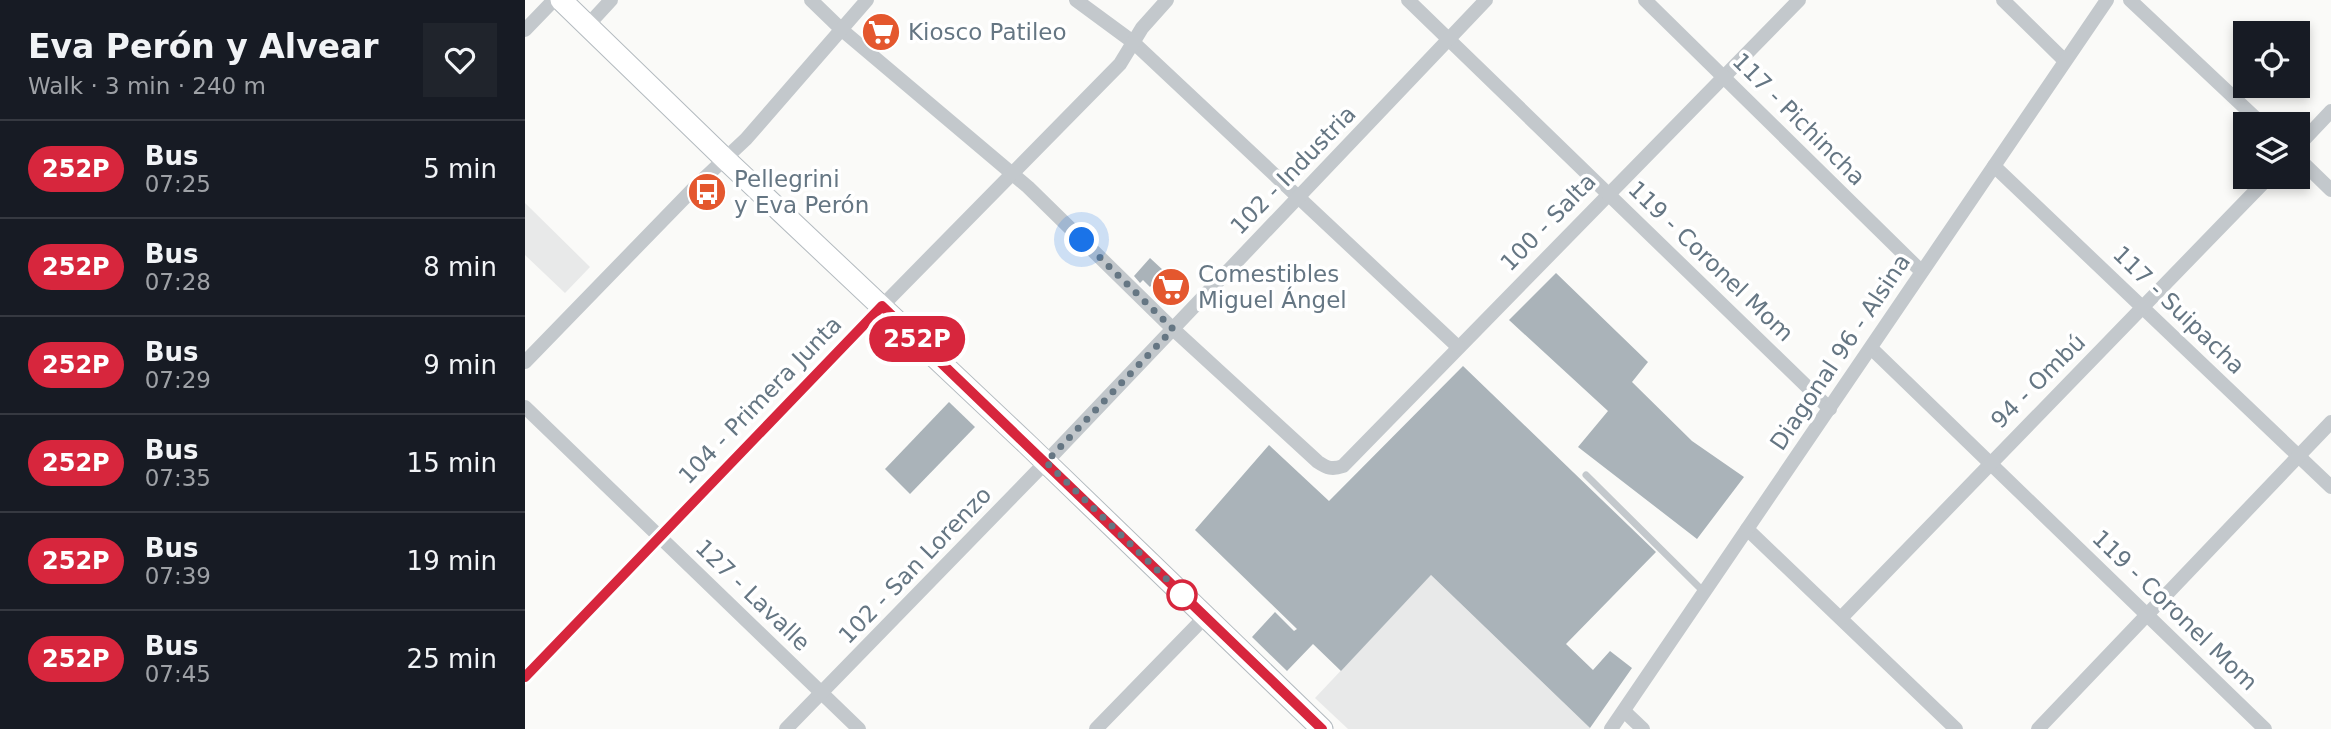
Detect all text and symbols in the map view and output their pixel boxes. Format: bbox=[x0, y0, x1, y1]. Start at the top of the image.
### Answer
supermarket icon: Kiosco Patileo bbox=[860, 11, 902, 53]
place label: Kiosco Patileo bbox=[908, 19, 1067, 45]
map controls bbox=[2233, 21, 2310, 189]
button: locate bbox=[2233, 21, 2310, 98]
button: heart bbox=[423, 23, 497, 97]
text: Eva Perón y Alvear bbox=[28, 27, 379, 66]
street label: 117 - Pichincha bbox=[1728, 48, 1870, 190]
text: Walk · 3 min · 240 m bbox=[28, 73, 266, 99]
street label: 102 - Industria bbox=[1225, 100, 1361, 240]
button: layers bbox=[2233, 112, 2310, 189]
text: Bus bbox=[145, 141, 199, 171]
text: 5 min bbox=[423, 154, 497, 184]
text: 252P bbox=[42, 155, 110, 183]
place label: Pellegrini y Eva Perón bbox=[734, 166, 869, 218]
street label: 100 - Salta bbox=[1495, 168, 1601, 276]
text: 07:25 bbox=[145, 171, 211, 197]
bus stop icon: Pellegrini y Eva Perón bbox=[686, 171, 728, 213]
street label: 119 - Coronel Mom bbox=[1623, 176, 1799, 346]
your location bbox=[1064, 222, 1099, 257]
text: Bus bbox=[145, 239, 199, 269]
street label: 117 - Suipacha bbox=[2108, 241, 2250, 379]
street label: Diagonal 96 - Alsina bbox=[1765, 249, 1915, 455]
text: 8 min bbox=[423, 252, 497, 282]
text: 252P bbox=[42, 253, 110, 281]
place label: Comestibles Miguel Ángel bbox=[1198, 261, 1347, 313]
supermarket icon: Comestibles Miguel Ángel bbox=[1150, 266, 1192, 308]
text: 07:28 bbox=[145, 269, 211, 295]
street label: 104 - Primera Junta bbox=[673, 311, 847, 489]
line badge: 252P bbox=[868, 316, 966, 362]
text: 252P bbox=[883, 325, 951, 353]
street label: 94 - Ombú bbox=[1986, 329, 2090, 433]
text: Bus bbox=[145, 337, 199, 367]
text: 9 min bbox=[423, 350, 497, 380]
text: 252P bbox=[42, 351, 110, 379]
text: 07:29 bbox=[145, 367, 211, 393]
text: Bus bbox=[145, 435, 199, 465]
text: 15 min bbox=[407, 448, 497, 478]
text: 252P bbox=[42, 449, 110, 477]
text: 07:35 bbox=[145, 465, 211, 491]
street label: 102 - San Lorenzo bbox=[834, 481, 996, 649]
street label: 119 - Coronel Mom bbox=[2087, 525, 2263, 695]
text: Bus bbox=[145, 533, 199, 563]
street label: 127 - Lavalle bbox=[691, 534, 815, 656]
text: 19 min bbox=[407, 546, 497, 576]
text: 252P bbox=[42, 547, 110, 575]
text: 07:39 bbox=[145, 563, 211, 589]
unlabelled marker bbox=[1167, 580, 1197, 610]
text: Bus bbox=[145, 631, 199, 661]
text: 25 min bbox=[407, 644, 497, 674]
text: 252P bbox=[42, 645, 110, 673]
text: 07:45 bbox=[145, 661, 211, 687]

